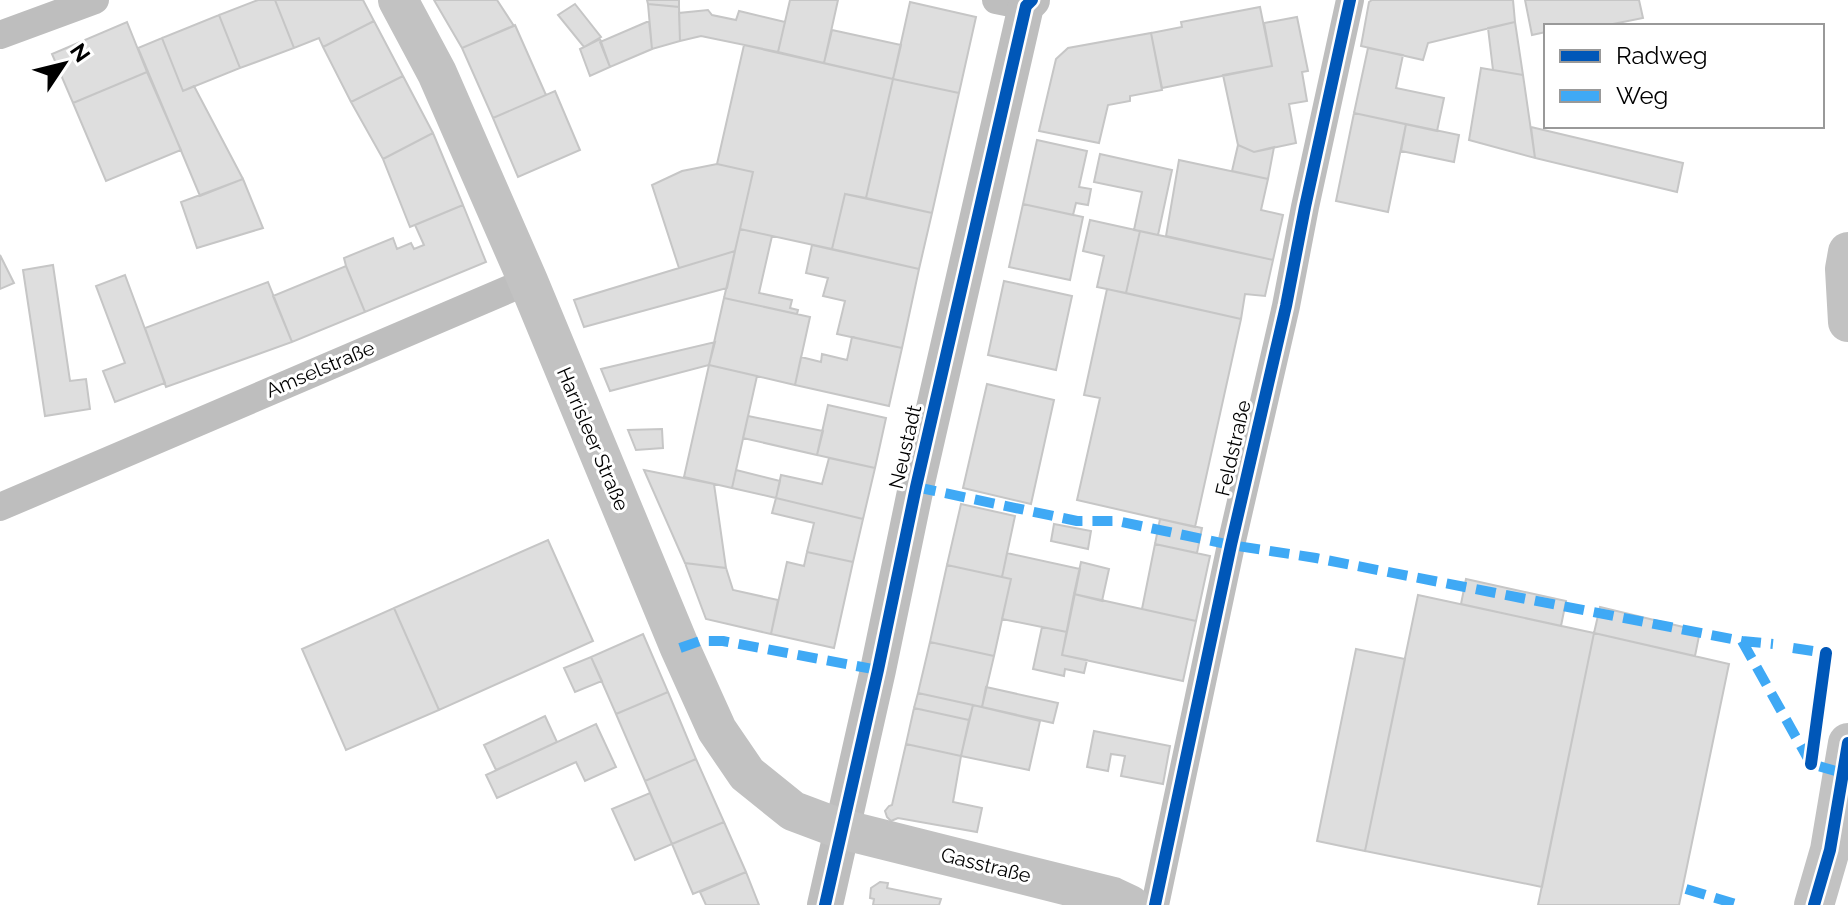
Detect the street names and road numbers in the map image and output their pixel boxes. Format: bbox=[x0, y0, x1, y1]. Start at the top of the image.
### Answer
street label: Amselstraße bbox=[262, 335, 378, 403]
street label: Harrisleer Straße bbox=[552, 364, 634, 515]
street label: Feldstraße bbox=[1210, 397, 1256, 498]
street label: Neustadt bbox=[884, 402, 926, 491]
street label: Gasstraße bbox=[939, 842, 1034, 888]

